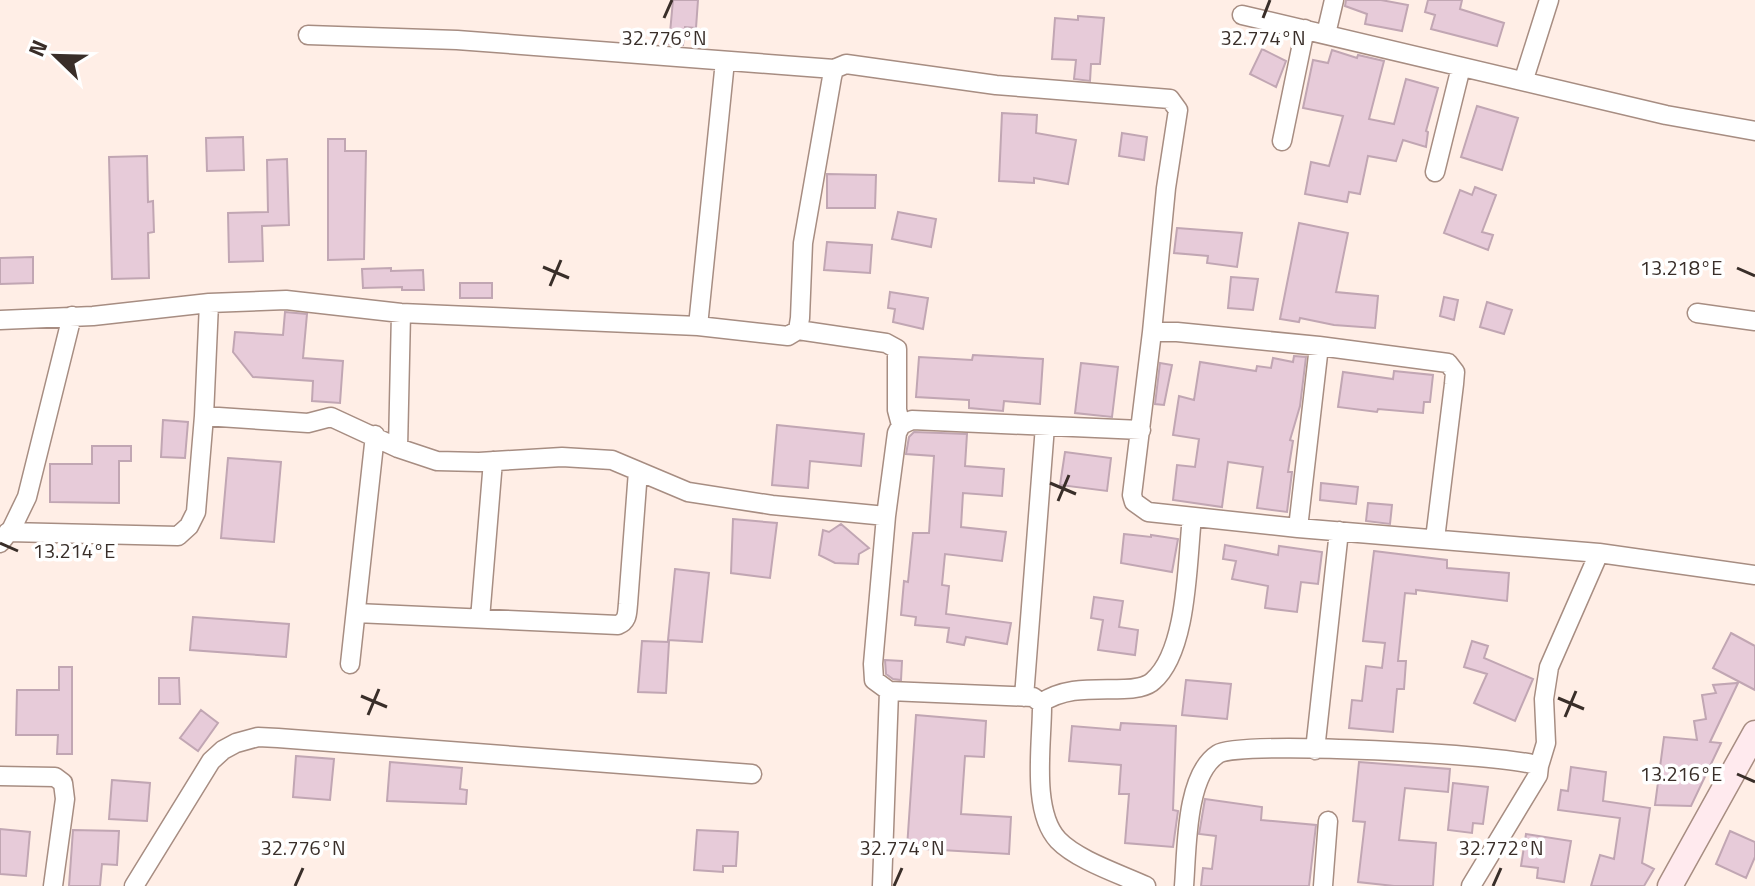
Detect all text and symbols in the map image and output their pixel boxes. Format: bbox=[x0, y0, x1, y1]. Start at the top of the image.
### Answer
north arrow bbox=[16, 16, 96, 96]
text: 32.776°N bbox=[621, 22, 707, 53]
text: 32.774°N bbox=[1220, 22, 1306, 53]
text: N bbox=[19, 35, 56, 62]
text: 13.218°E bbox=[1640, 252, 1722, 283]
text: 13.214°E bbox=[33, 535, 115, 566]
text: 13.216°E bbox=[1640, 758, 1722, 789]
text: 32.776°N bbox=[260, 832, 346, 863]
text: 32.774°N bbox=[859, 832, 945, 863]
text: 32.772°N bbox=[1458, 832, 1544, 863]

